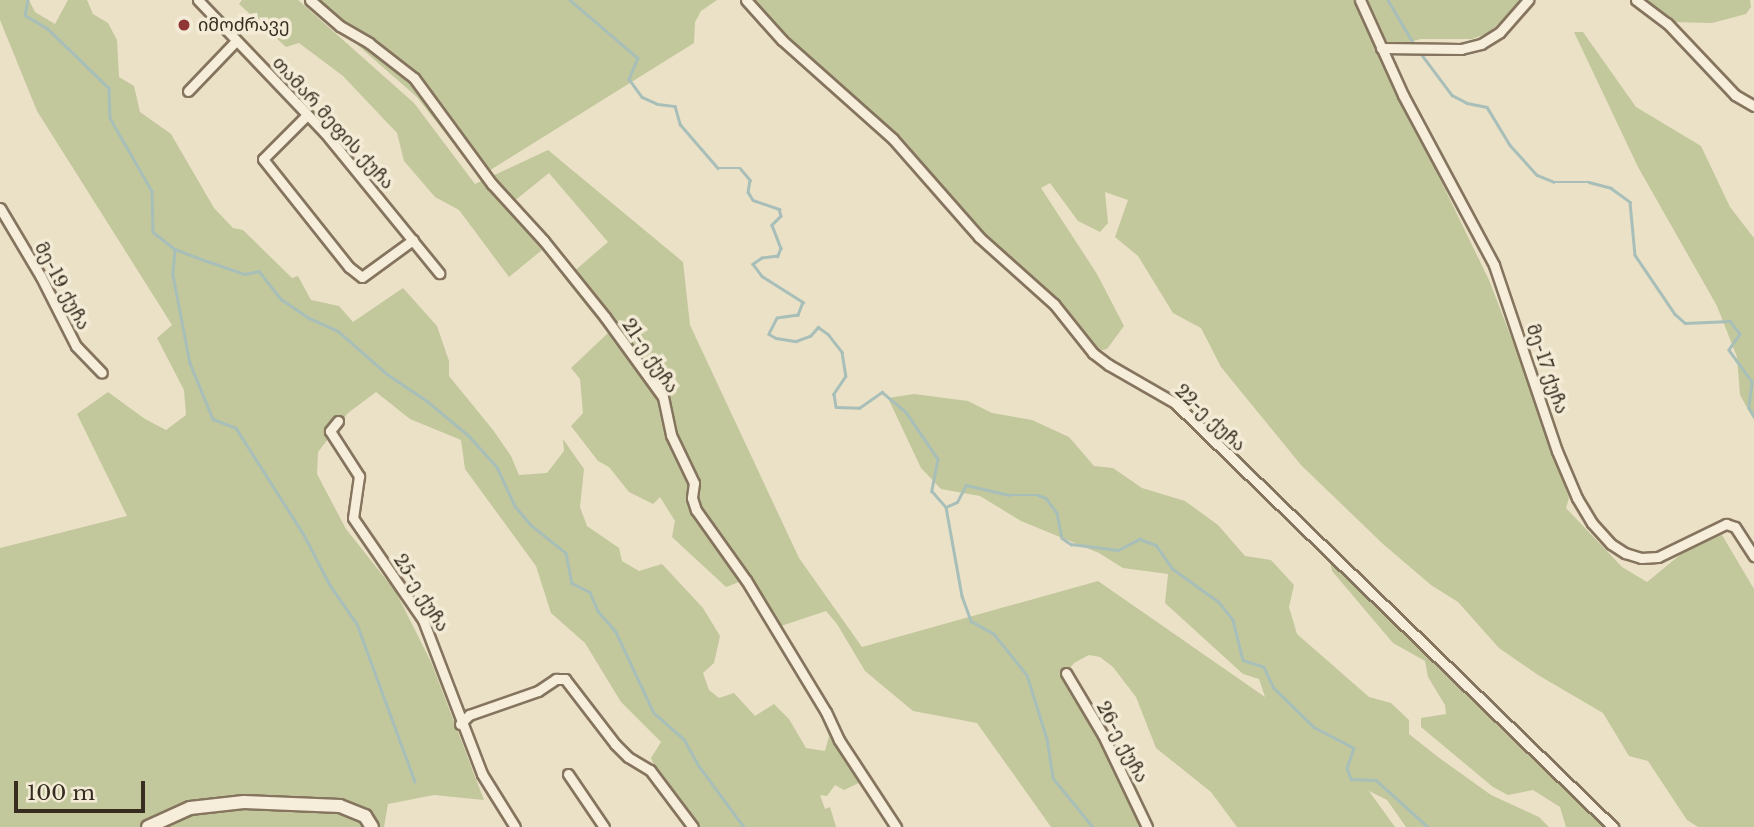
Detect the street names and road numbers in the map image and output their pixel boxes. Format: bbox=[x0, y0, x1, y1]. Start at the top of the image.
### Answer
street label: თამარ მეფის ქუჩა bbox=[268, 52, 398, 194]
street label: მე-19 ქუჩა bbox=[30, 238, 94, 334]
street label: 21-ე ქუჩა bbox=[617, 315, 683, 397]
street label: მე-17 ქუჩა bbox=[1522, 321, 1572, 417]
street label: 22-ე ქუჩა bbox=[1170, 380, 1250, 456]
street label: 25-ე ქუჩა bbox=[389, 550, 453, 636]
street label: 26-ე ქუჩა bbox=[1092, 698, 1152, 786]

